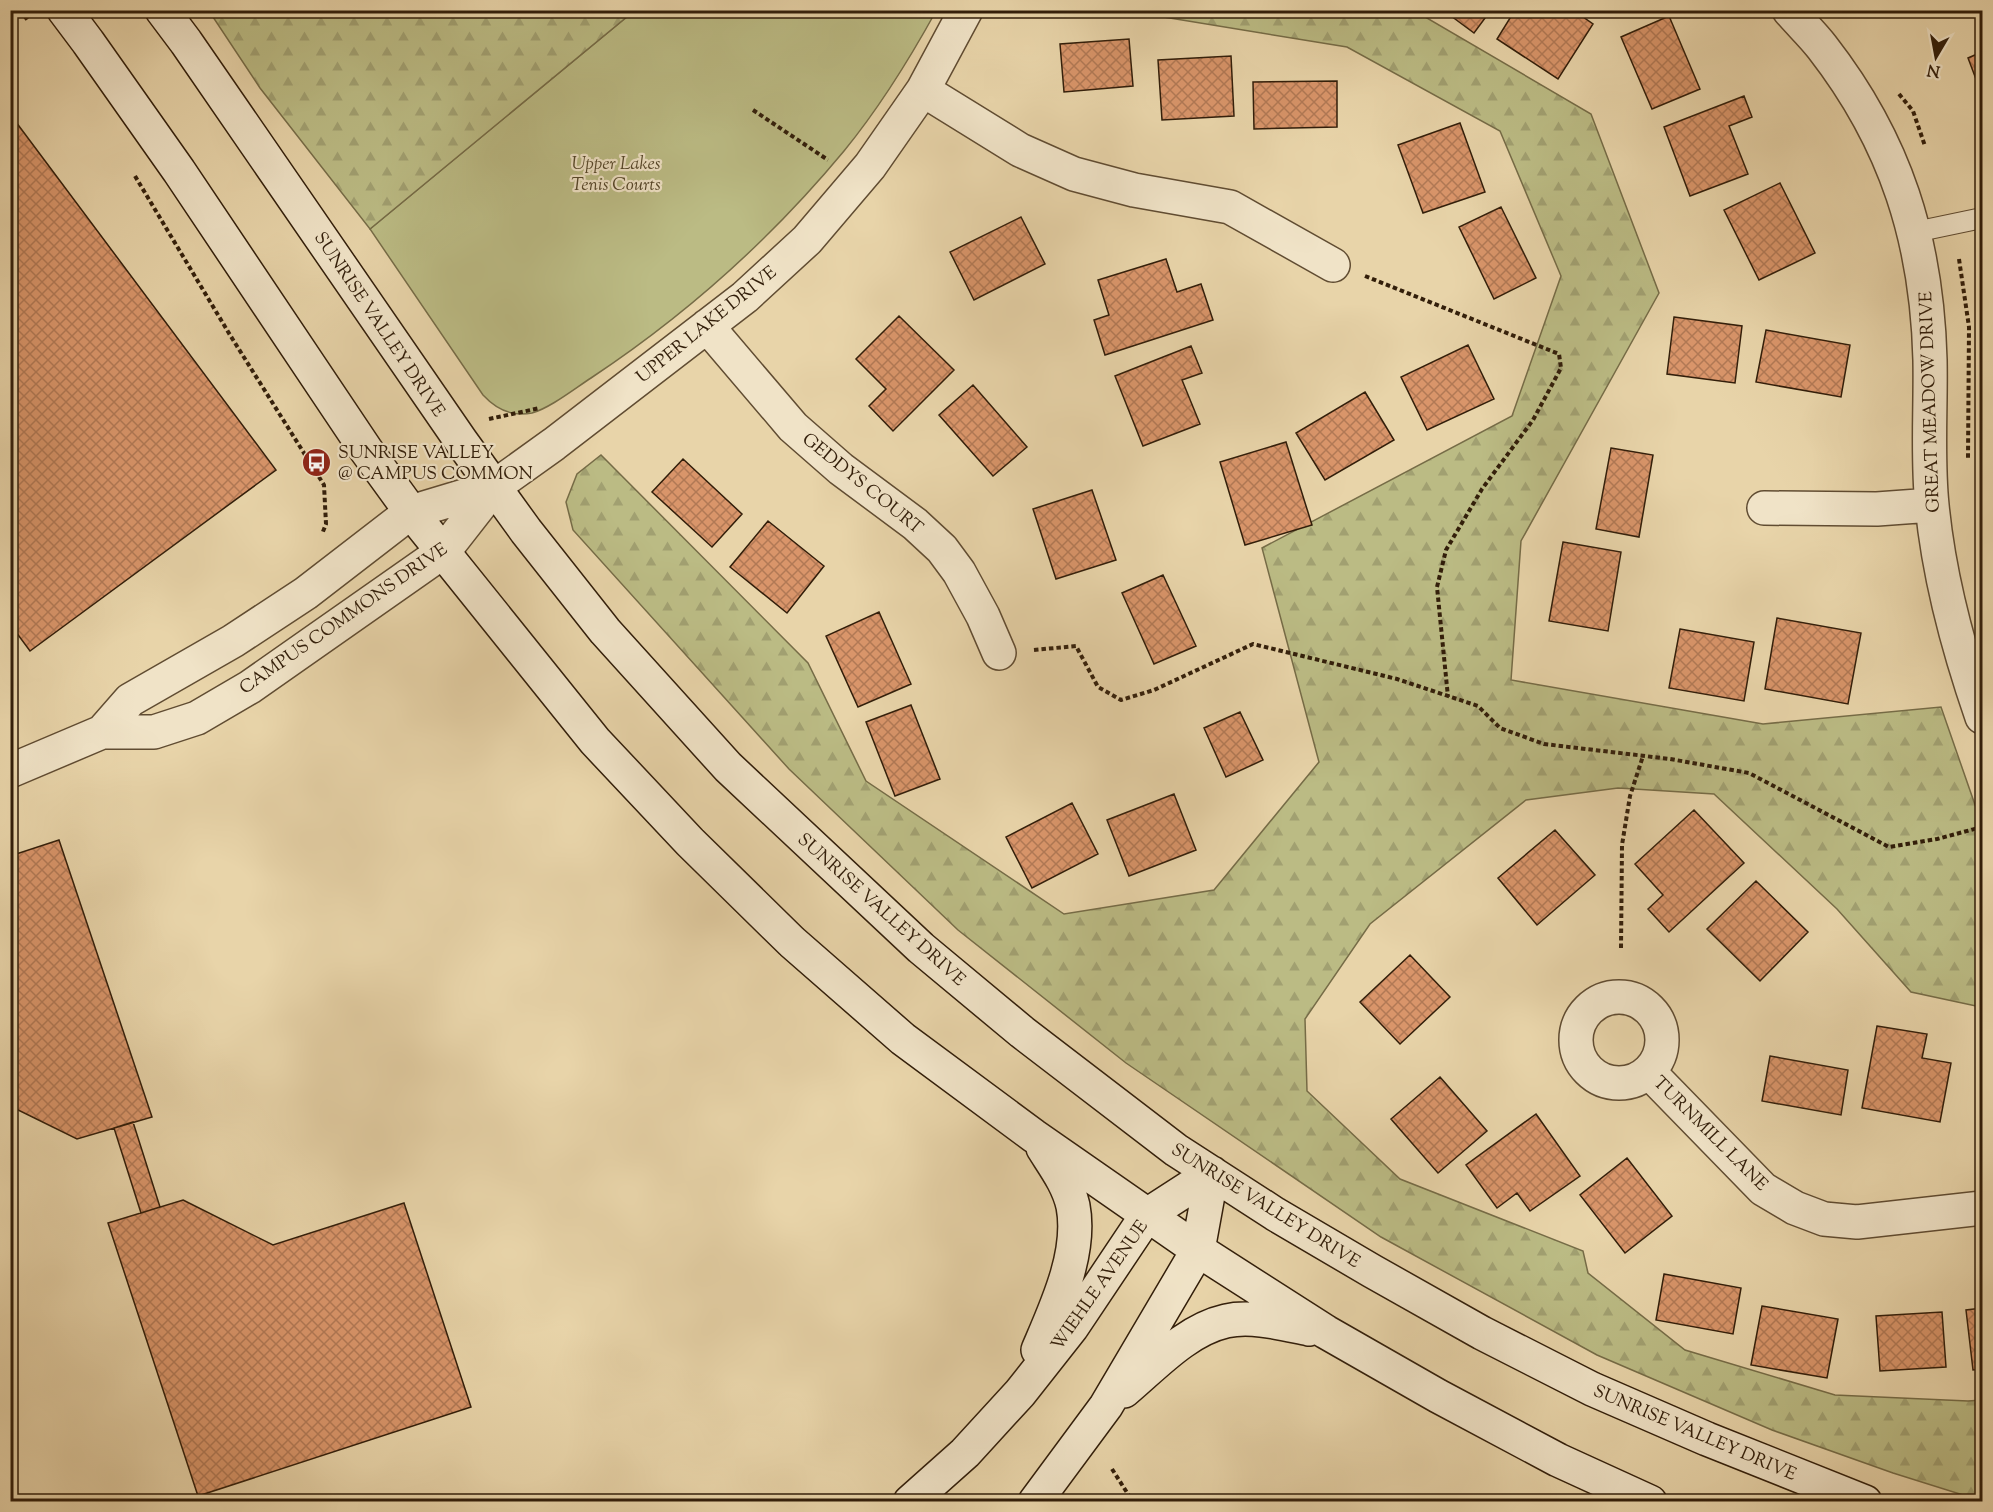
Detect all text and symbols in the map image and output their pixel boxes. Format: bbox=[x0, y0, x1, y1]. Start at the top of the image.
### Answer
north arrow bbox=[1906, 27, 1966, 87]
text: N bbox=[1925, 57, 1942, 82]
park label: Upper Lakes Tenis Courts bbox=[571, 152, 661, 199]
street label: SUNRISE VALLEY DRIVE bbox=[307, 227, 450, 423]
street label: UPPER LAKE DRIVE bbox=[631, 261, 783, 391]
street label: GREAT MEADOW DRIVE bbox=[1914, 291, 1948, 513]
street label: GEDDYS COURT bbox=[796, 428, 928, 542]
place label: SUNRISE VALLEY @ CAMPUS COMMON bbox=[338, 441, 533, 488]
bus stop icon: SUNRISE VALLEY @ CAMPUS COMMON bbox=[301, 446, 333, 478]
street label: CAMPUS COMMONS DRIVE bbox=[235, 537, 454, 702]
street label: SUNRISE VALLEY DRIVE bbox=[791, 828, 971, 993]
street label: TURNMILL LANE bbox=[1646, 1071, 1773, 1198]
street label: SUNRISE VALLEY DRIVE bbox=[1165, 1138, 1365, 1276]
street label: WIEHLE AVENUE bbox=[1046, 1216, 1156, 1357]
street label: SUNRISE VALLEY DRIVE bbox=[1589, 1379, 1800, 1489]

